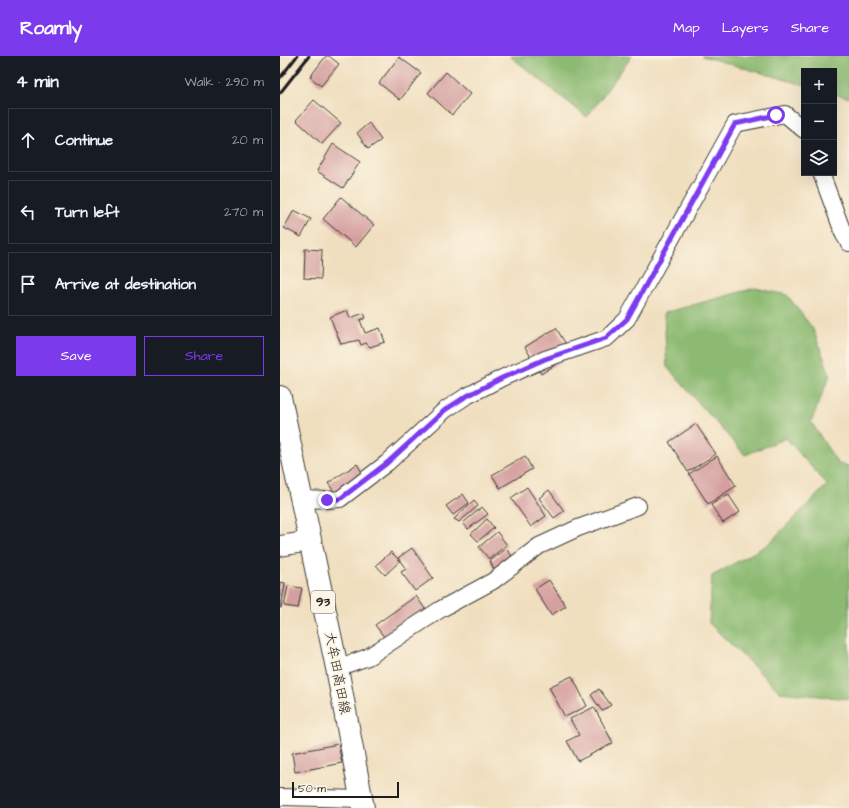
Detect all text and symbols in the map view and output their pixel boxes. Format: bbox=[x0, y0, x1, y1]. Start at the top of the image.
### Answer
text: Roamly bbox=[20, 15, 82, 42]
text: Map bbox=[673, 18, 700, 38]
text: Layers bbox=[722, 18, 769, 38]
text: Share bbox=[791, 18, 829, 38]
map controls bbox=[801, 68, 837, 176]
button: + bbox=[801, 68, 837, 104]
text: 4 min bbox=[16, 70, 59, 94]
text: Walk · 290 m bbox=[185, 73, 264, 91]
button: − bbox=[801, 104, 837, 140]
route start bbox=[767, 106, 785, 124]
icon: ahead bbox=[17, 129, 39, 151]
text: Continue bbox=[55, 130, 113, 151]
text: 20 m bbox=[232, 131, 263, 149]
button: layers bbox=[801, 140, 837, 176]
icon: left bbox=[17, 201, 39, 223]
text: Turn left bbox=[55, 202, 119, 223]
text: 270 m bbox=[224, 203, 263, 221]
icon: arrive bbox=[17, 273, 39, 295]
text: Arrive at destination bbox=[55, 274, 196, 295]
button: Save bbox=[16, 336, 136, 376]
button: Share bbox=[144, 336, 264, 376]
route end bbox=[318, 491, 336, 509]
road number: 93 bbox=[311, 591, 335, 613]
street label: 大牟田高田線 bbox=[319, 630, 355, 716]
scale bar bbox=[292, 780, 399, 799]
text: 50 m bbox=[298, 781, 326, 796]

